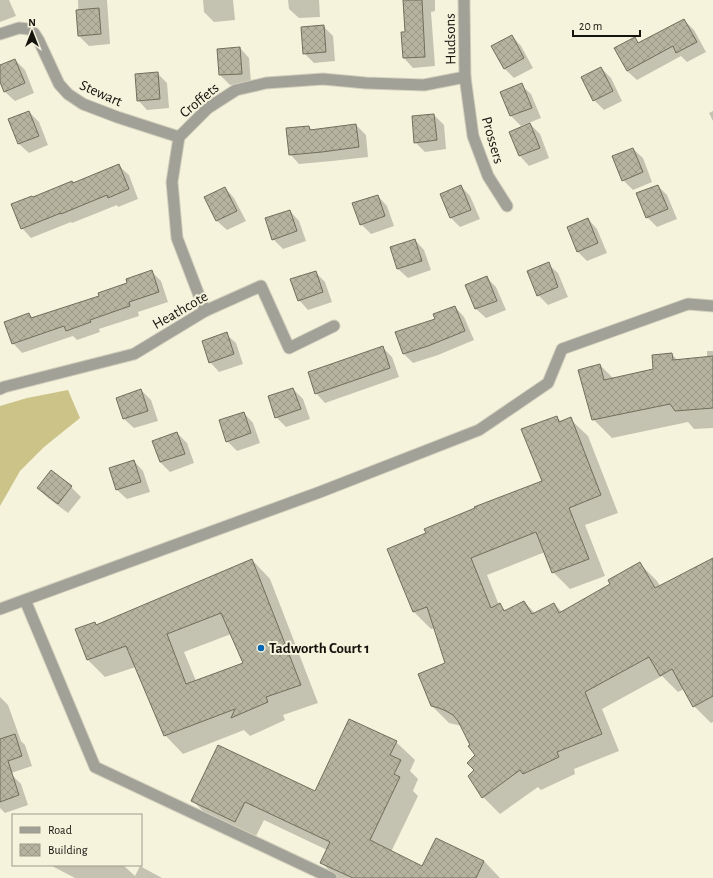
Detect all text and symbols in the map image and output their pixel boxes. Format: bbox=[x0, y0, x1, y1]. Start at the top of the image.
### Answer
north arrow bbox=[12, 12, 52, 52]
scale bar bbox=[573, 12, 640, 38]
street label: Hudsons bbox=[443, 13, 458, 65]
text: N bbox=[28, 17, 36, 28]
text: 20 m bbox=[579, 20, 602, 32]
street label: Stewart bbox=[77, 77, 125, 110]
street label: Croffets bbox=[177, 80, 222, 121]
street label: Prossers bbox=[479, 115, 506, 165]
street label: Heathcote bbox=[150, 289, 210, 332]
place label: Tadworth Court 1 bbox=[269, 641, 370, 656]
marker: Tadworth Court 1 bbox=[256, 643, 266, 653]
legend bbox=[12, 814, 142, 866]
text: Road bbox=[48, 824, 72, 836]
text: Building bbox=[48, 844, 88, 856]

